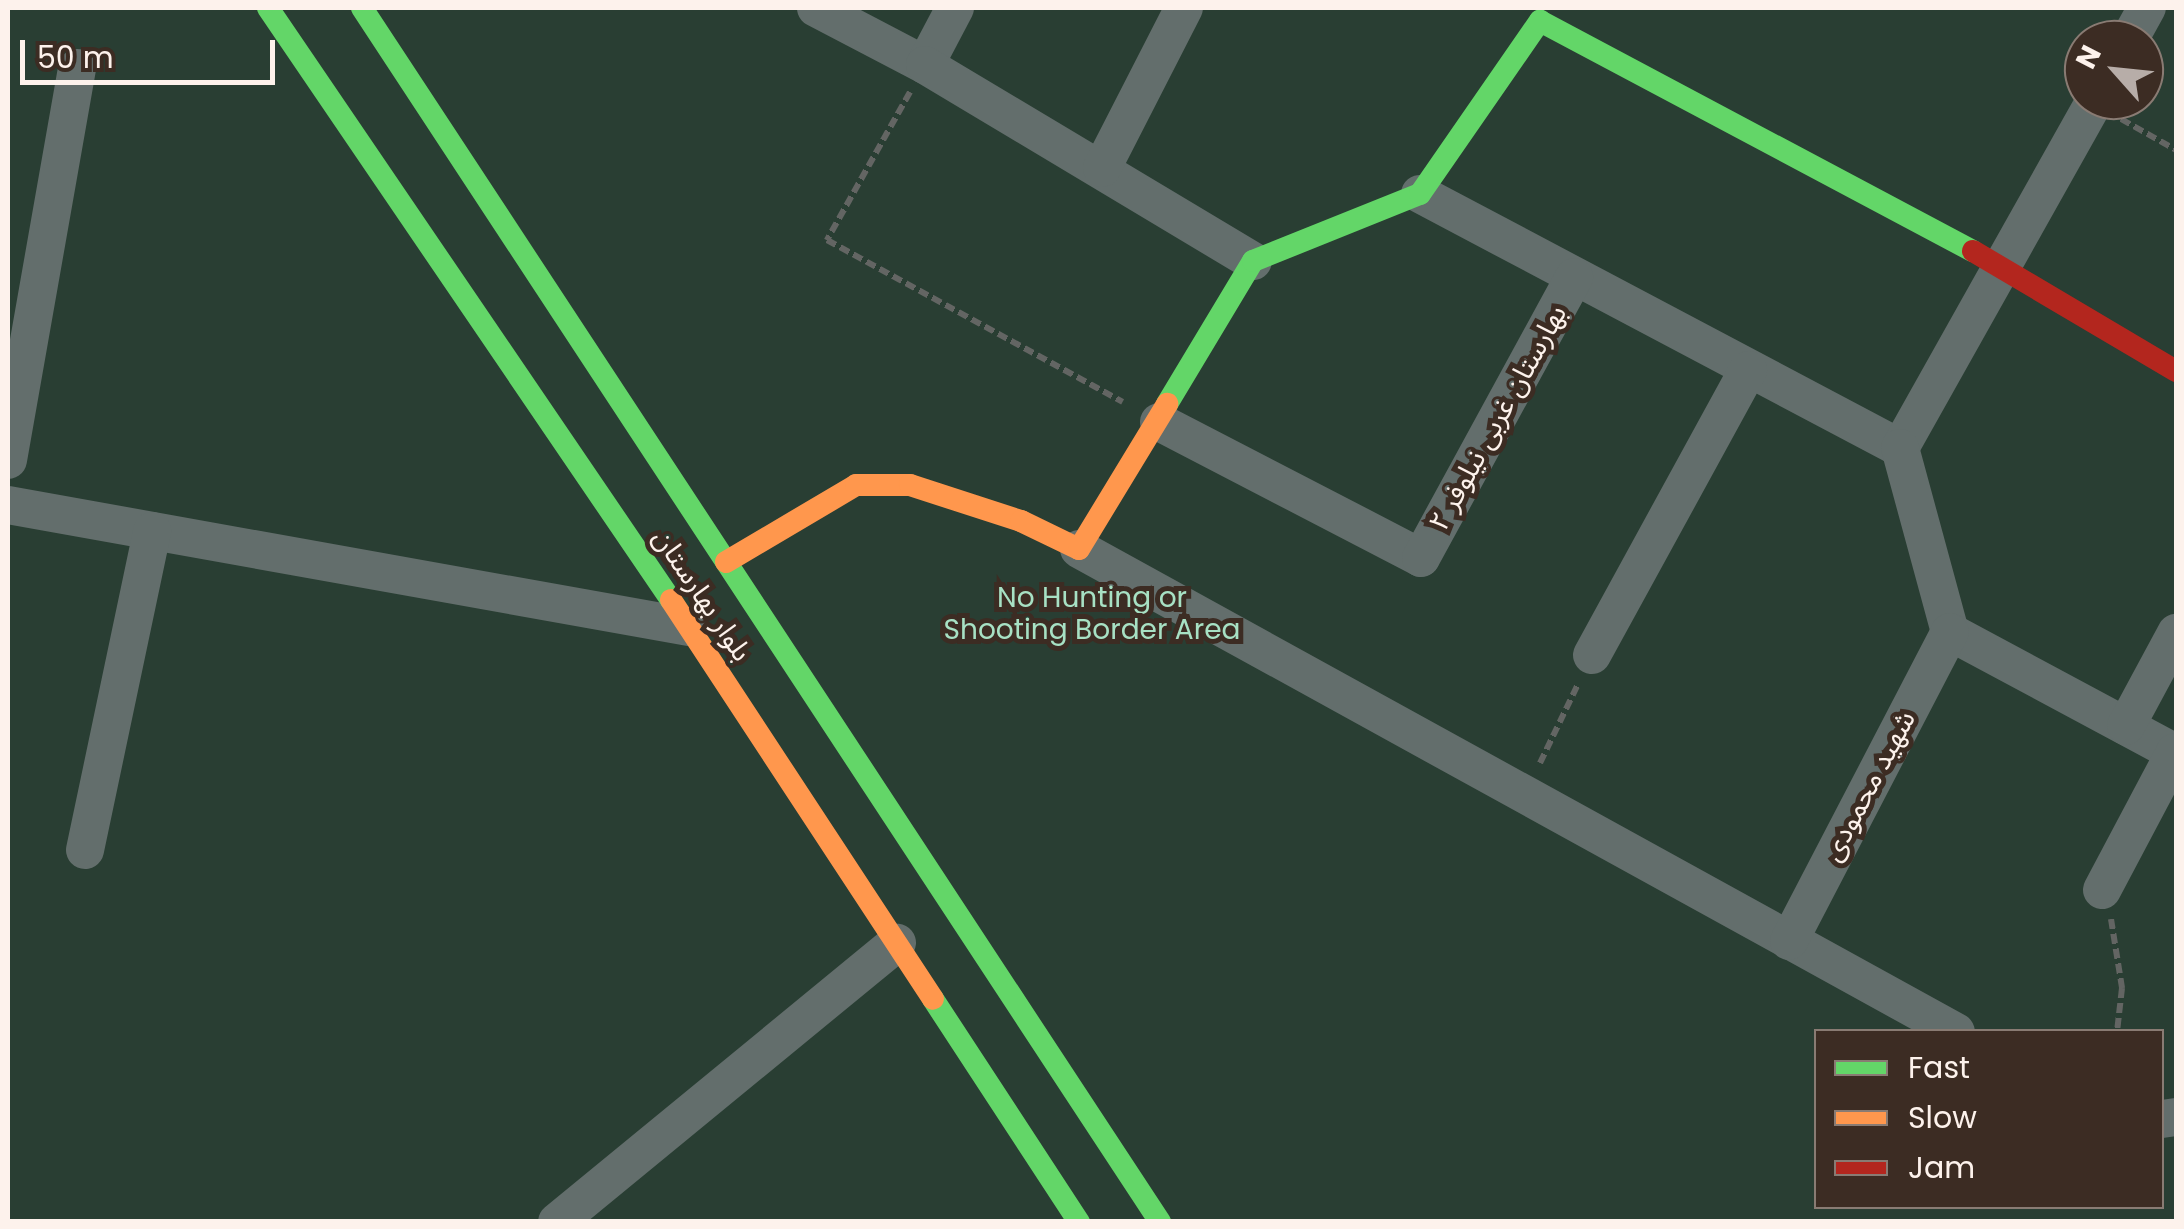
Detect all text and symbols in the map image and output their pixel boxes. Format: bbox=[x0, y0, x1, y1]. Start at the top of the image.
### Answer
scale bar bbox=[25, 20, 280, 82]
north arrow bbox=[2064, 20, 2164, 120]
text: 50 m bbox=[37, 36, 114, 79]
text: N bbox=[2066, 39, 2111, 75]
street label: بهارستان غربی نیلوفر ۲ bbox=[1422, 299, 1574, 537]
street label: بلوار بهارستان bbox=[645, 522, 759, 668]
park label: No Hunting or Shooting Border Area bbox=[944, 581, 1240, 647]
street label: شهید محمودی bbox=[1815, 705, 1923, 867]
legend bbox=[1814, 1029, 2164, 1209]
text: Fast bbox=[1908, 1046, 1970, 1089]
text: Slow bbox=[1908, 1096, 1977, 1139]
text: Jam bbox=[1908, 1146, 1975, 1189]

